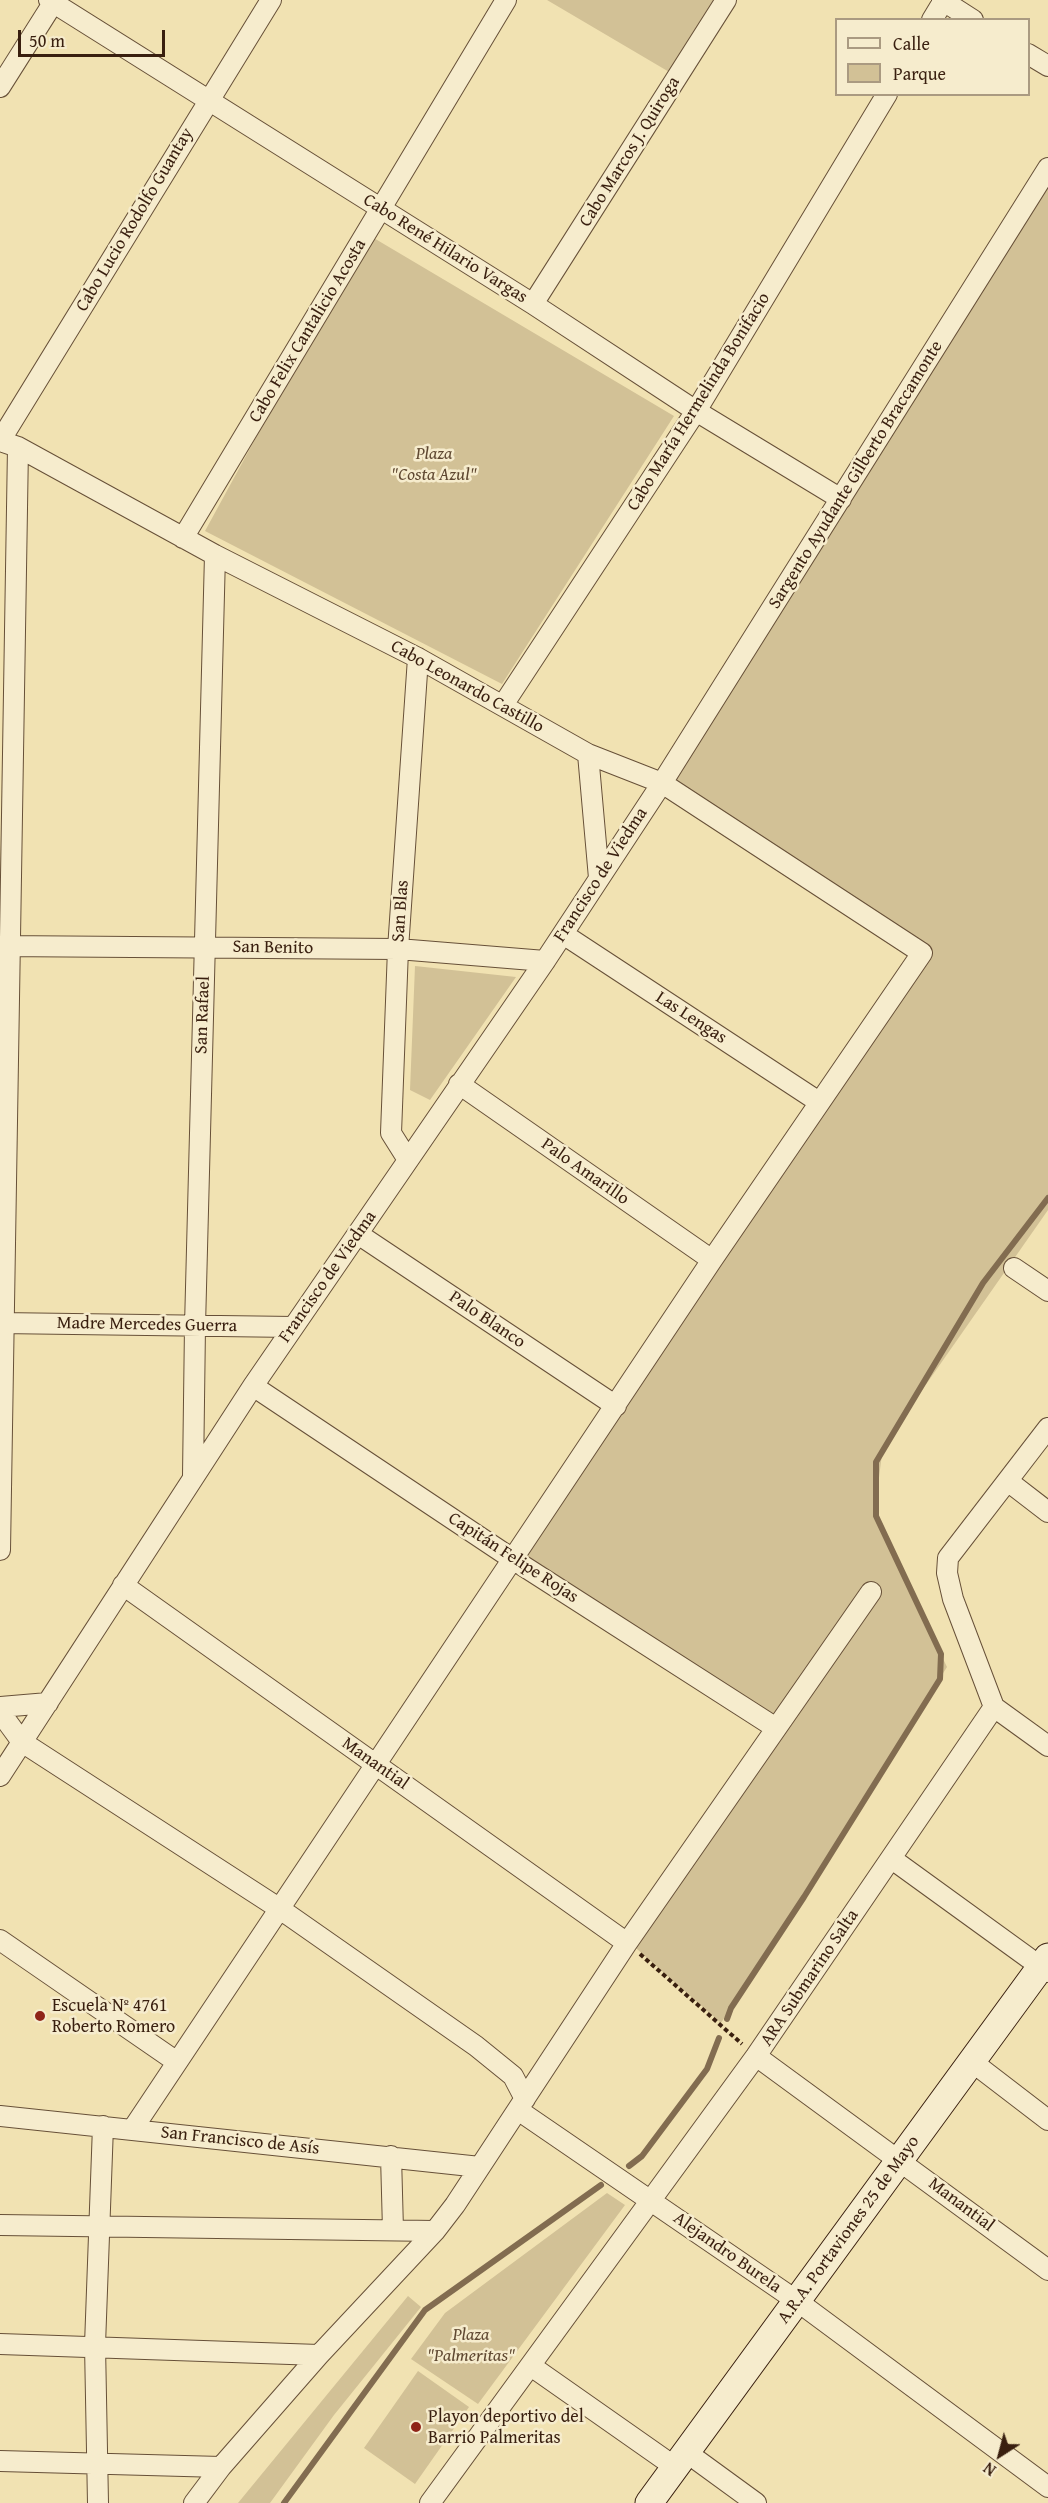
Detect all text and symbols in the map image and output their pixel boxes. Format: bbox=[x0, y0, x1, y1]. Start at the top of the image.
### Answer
scale bar bbox=[21, 18, 168, 56]
legend bbox=[835, 18, 1030, 96]
text: 50 m bbox=[29, 27, 65, 54]
text: Calle bbox=[893, 30, 930, 57]
text: Parque bbox=[893, 60, 946, 87]
street label: Cabo Marcos J. Quiroga bbox=[575, 73, 685, 231]
street label: Cabo Lucio Rodolfo Guantay bbox=[72, 124, 198, 316]
street label: Cabo René Hilario Vargas bbox=[359, 190, 531, 308]
street label: Cabo Felix Cantalicio Acosta bbox=[245, 235, 371, 427]
street label: Cabo María Hermelinda Bonifacio bbox=[623, 289, 775, 515]
street label: Sargento Ayudante Gilberto Braccamonte bbox=[764, 337, 948, 613]
park label: Plaza "Costa Azul" bbox=[391, 443, 477, 486]
street label: Cabo Leonardo Castillo bbox=[387, 636, 547, 738]
street label: Francisco de Viedma bbox=[549, 804, 653, 946]
street label: San Blas bbox=[388, 879, 414, 943]
street label: San Benito bbox=[232, 936, 314, 960]
street label: San Rafael bbox=[191, 976, 215, 1054]
street label: Las Lengas bbox=[651, 987, 731, 1049]
street label: Palo Amarillo bbox=[537, 1134, 633, 1210]
street label: Francisco de Viedma bbox=[274, 1207, 382, 1347]
street label: Palo Blanco bbox=[445, 1287, 529, 1353]
street label: Madre Mercedes Guerra bbox=[57, 1313, 237, 1337]
street label: Capitán Felipe Rojas bbox=[444, 1508, 582, 1608]
street label: Manantial bbox=[337, 1733, 413, 1795]
street label: ARA Submarino Salta bbox=[756, 1906, 864, 2050]
place label: Escuela Nº 4761 Roberto Romero bbox=[52, 1995, 175, 2038]
marker: Escuela Nº 4761 Roberto Romero bbox=[33, 2009, 47, 2023]
street label: San Francisco de Asís bbox=[160, 2122, 320, 2160]
street label: A.R.A. Portaviones 25 de Mayo bbox=[773, 2132, 925, 2328]
street label: Manantial bbox=[924, 2173, 998, 2237]
street label: Alejandro Burela bbox=[669, 2208, 785, 2298]
park label: Plaza "Palmeritas" bbox=[427, 2324, 515, 2366]
place label: Playon deportivo del Barrio Palmeritas bbox=[428, 2406, 584, 2448]
marker: Playon deportivo del Barrio Palmeritas bbox=[409, 2420, 423, 2434]
north arrow bbox=[970, 2425, 1030, 2485]
text: N bbox=[978, 2457, 1001, 2482]

